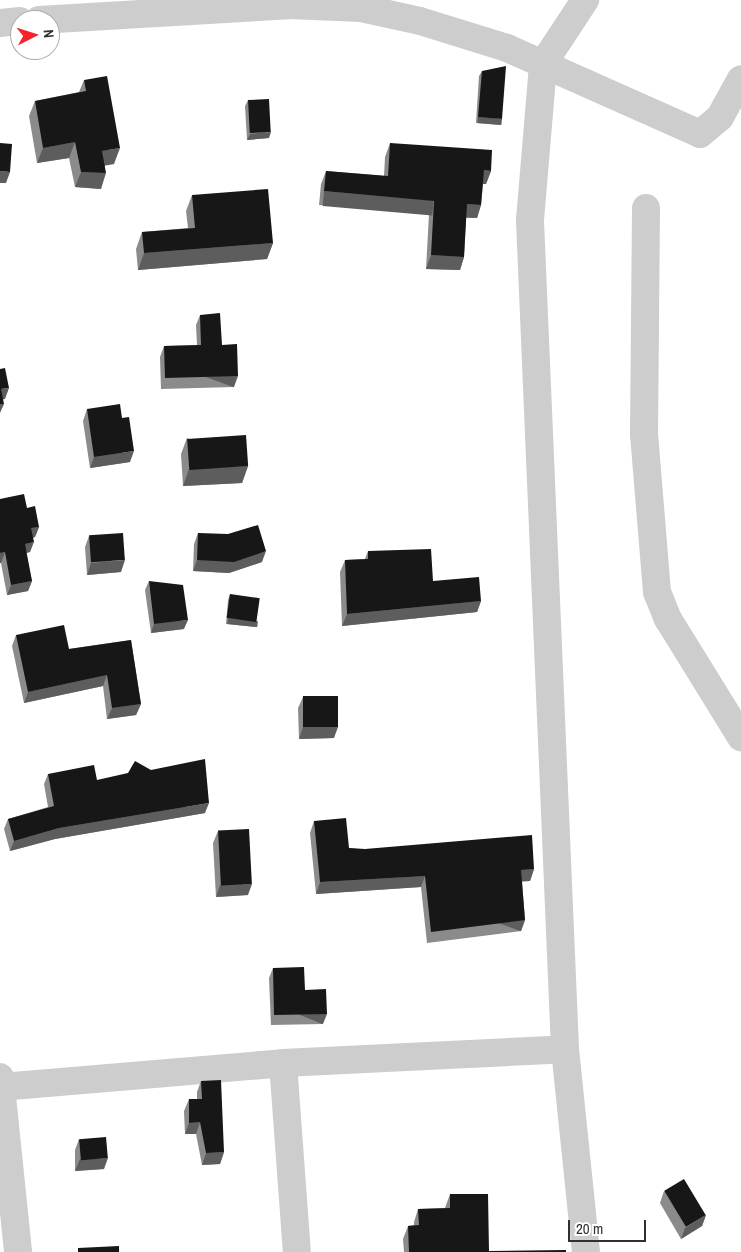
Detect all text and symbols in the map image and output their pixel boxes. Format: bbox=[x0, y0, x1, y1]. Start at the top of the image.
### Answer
north arrow bbox=[10, 10, 60, 60]
text: N bbox=[40, 29, 58, 39]
scale bar bbox=[571, 1210, 648, 1242]
text: 20 m bbox=[576, 1218, 603, 1239]

